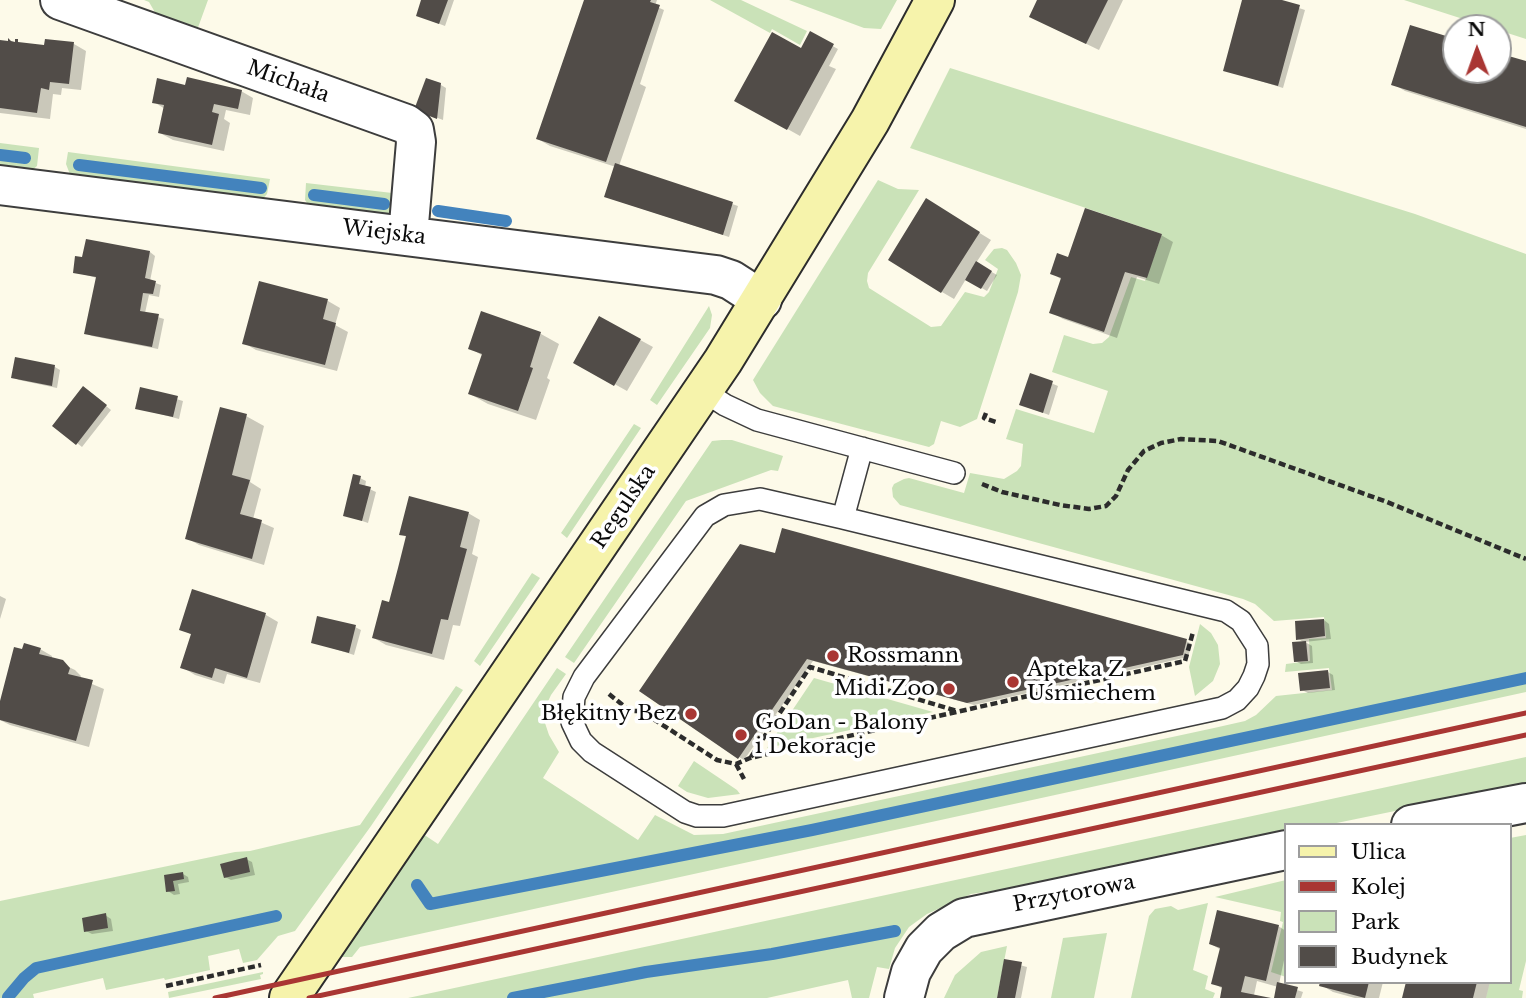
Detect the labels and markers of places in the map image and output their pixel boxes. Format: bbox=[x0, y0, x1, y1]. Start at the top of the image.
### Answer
place label: Rossmann bbox=[847, 643, 959, 669]
marker: Rossmann bbox=[825, 648, 841, 664]
place label: Apteka Z Uśmiechem bbox=[1027, 657, 1156, 707]
marker: Apteka Z Uśmiechem bbox=[1005, 674, 1021, 690]
place label: Midi Zoo bbox=[834, 676, 935, 702]
marker: Midi Zoo bbox=[941, 681, 957, 697]
place label: Błękitny Bez bbox=[541, 701, 677, 727]
marker: Błękitny Bez bbox=[683, 706, 699, 722]
place label: GoDan - Balony i Dekoracje bbox=[755, 710, 929, 760]
marker: GoDan - Balony i Dekoracje bbox=[733, 727, 749, 743]

